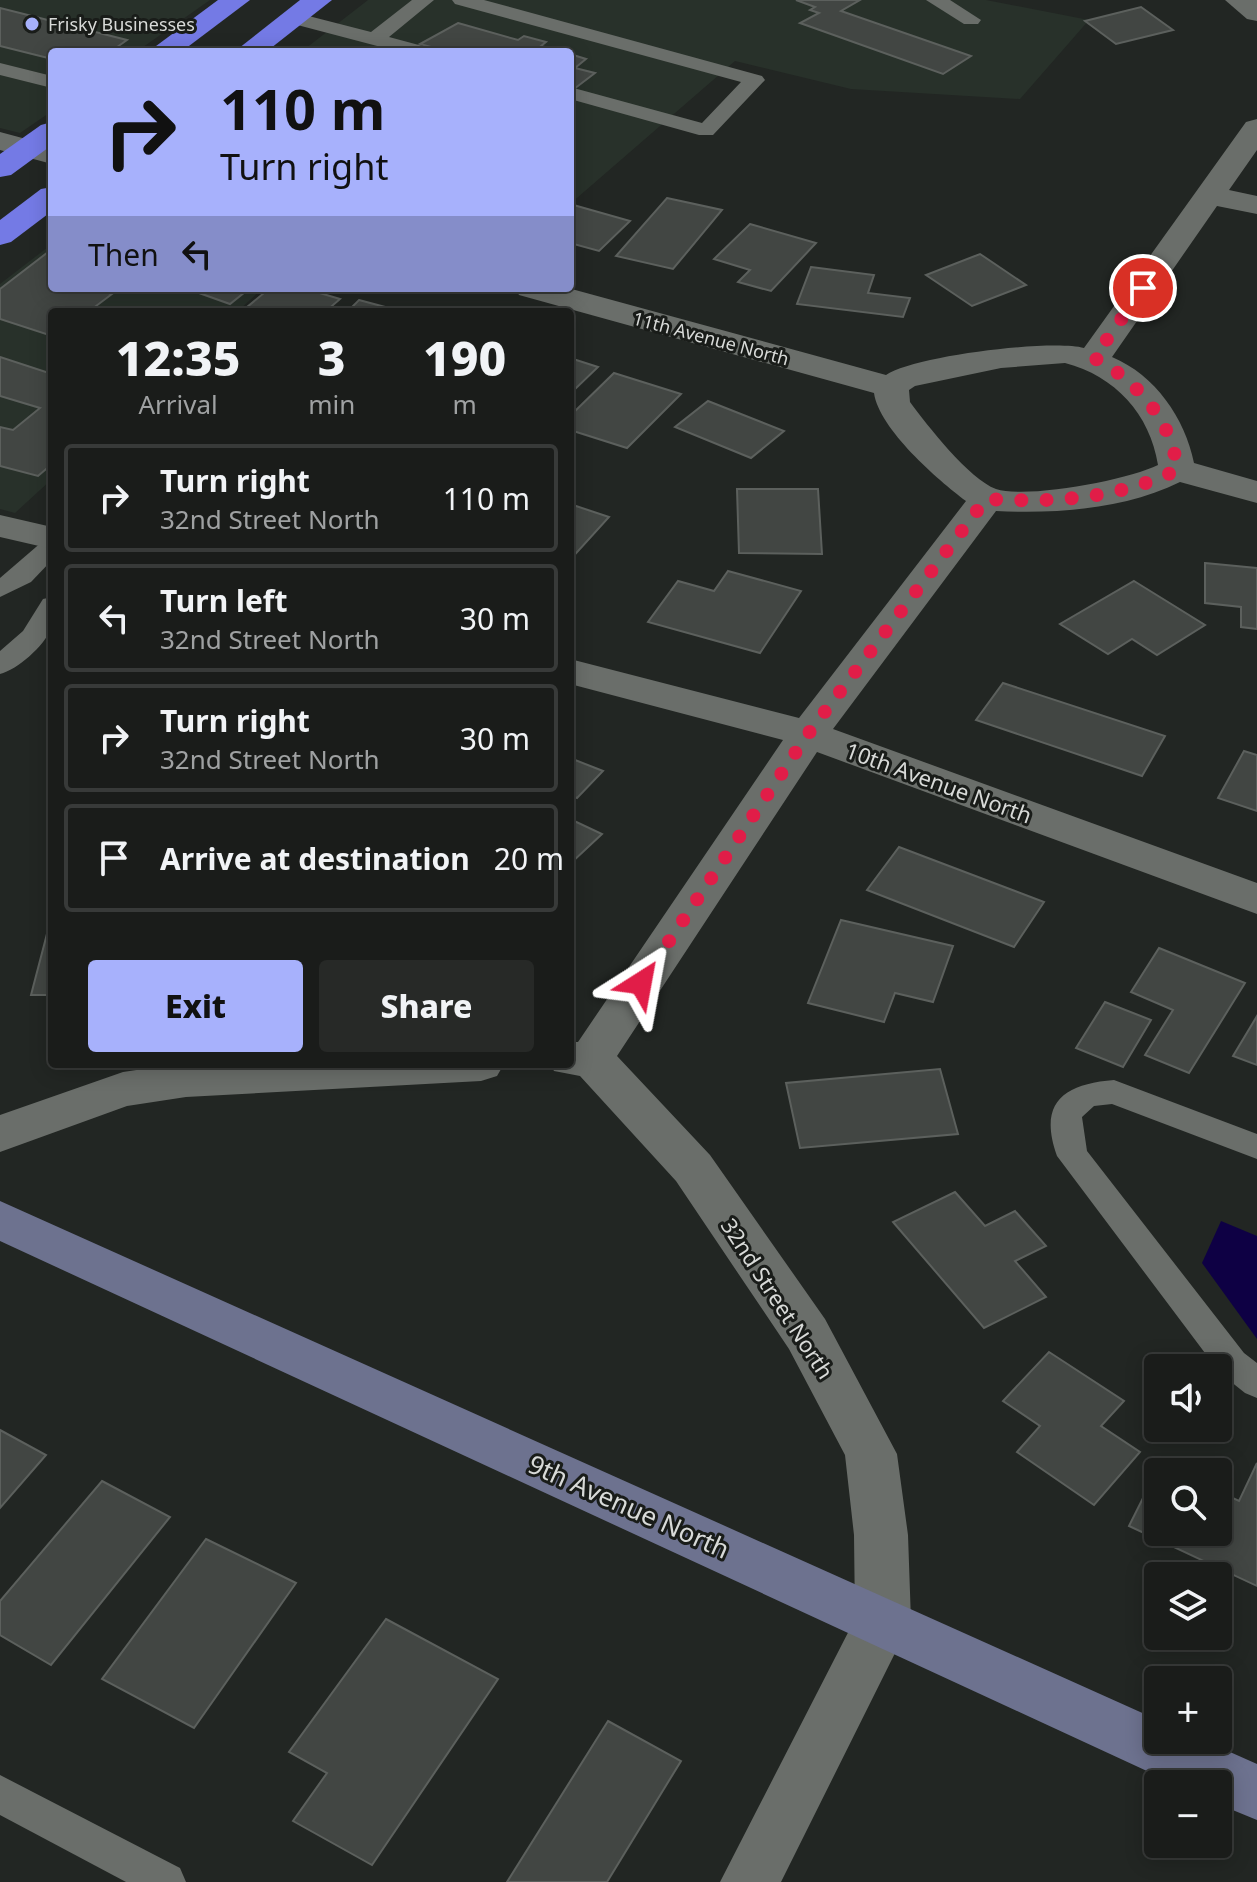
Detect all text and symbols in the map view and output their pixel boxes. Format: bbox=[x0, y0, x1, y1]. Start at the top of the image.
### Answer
place label: Frisky Businesses bbox=[48, 12, 195, 36]
marker: Frisky Businesses bbox=[23, 15, 41, 33]
text: 110 m bbox=[220, 70, 385, 146]
icon: right bbox=[88, 80, 192, 184]
text: Turn right bbox=[220, 142, 388, 191]
icon: left bbox=[175, 232, 219, 276]
text: Then bbox=[88, 234, 159, 275]
pin bbox=[1109, 254, 1177, 322]
icon: arrive bbox=[1121, 266, 1165, 310]
street label: 11th Avenue North bbox=[630, 306, 792, 370]
text: 12:35 bbox=[116, 325, 240, 390]
text: 3 bbox=[318, 325, 346, 390]
text: 190 bbox=[423, 325, 506, 390]
text: Arrival bbox=[138, 386, 218, 422]
text: min bbox=[308, 386, 355, 422]
text: m bbox=[452, 386, 477, 422]
text: Turn right bbox=[160, 460, 310, 501]
icon: right bbox=[92, 476, 136, 520]
text: 110 m bbox=[443, 478, 530, 519]
text: 32nd Street North bbox=[160, 501, 380, 537]
text: Turn left bbox=[160, 580, 288, 621]
icon: left bbox=[92, 596, 136, 640]
text: 30 m bbox=[460, 598, 530, 639]
text: 32nd Street North bbox=[160, 621, 380, 657]
text: Turn right bbox=[160, 700, 310, 741]
icon: right bbox=[92, 716, 136, 760]
text: 30 m bbox=[460, 718, 530, 759]
street label: 10th Avenue North bbox=[842, 734, 1036, 830]
text: 32nd Street North bbox=[160, 741, 380, 777]
icon: arrive bbox=[92, 836, 136, 880]
text: Arrive at destination bbox=[160, 838, 470, 879]
text: 20 m bbox=[494, 838, 564, 879]
position arrow bbox=[599, 941, 683, 1025]
button: Exit bbox=[88, 960, 303, 1052]
button: Share bbox=[319, 960, 534, 1052]
street label: 32nd Street North bbox=[715, 1212, 841, 1384]
map controls bbox=[1144, 1354, 1232, 1858]
button: sound bbox=[1144, 1354, 1232, 1442]
street label: 9th Avenue North bbox=[523, 1445, 735, 1567]
button: search bbox=[1144, 1458, 1232, 1546]
button: layers bbox=[1144, 1562, 1232, 1650]
button: + bbox=[1144, 1666, 1232, 1754]
button: − bbox=[1144, 1770, 1232, 1858]

